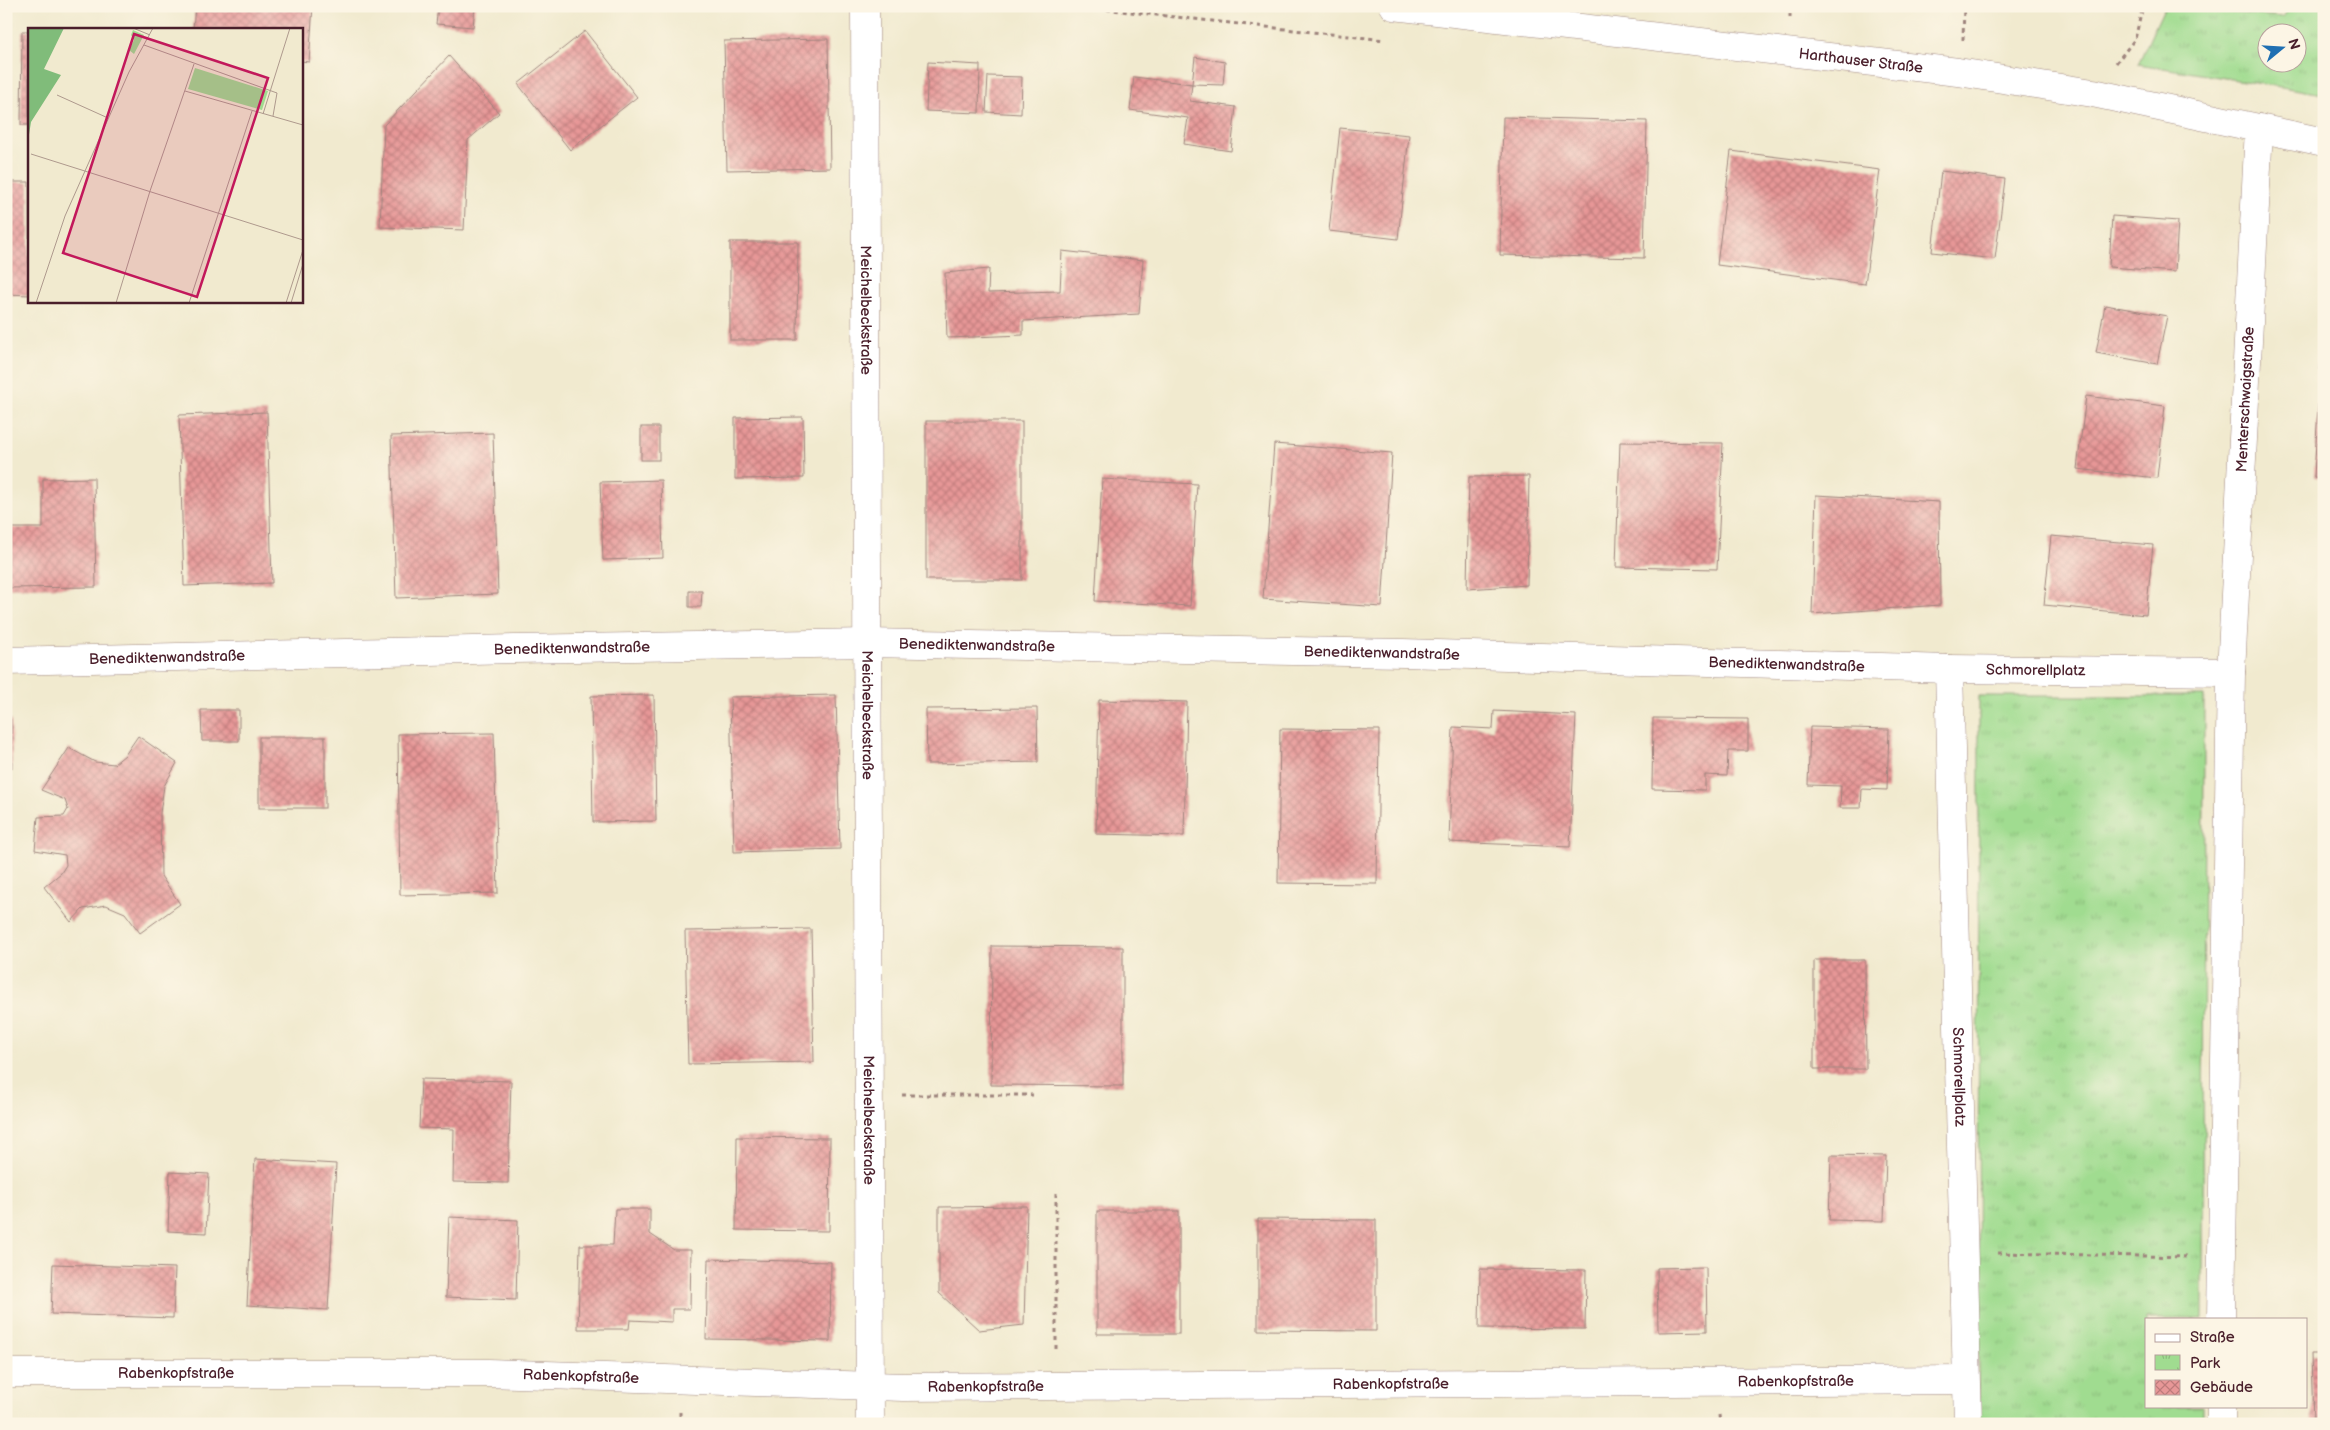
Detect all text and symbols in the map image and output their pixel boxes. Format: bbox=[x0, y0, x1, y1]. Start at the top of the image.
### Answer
north arrow bbox=[2258, 22, 2308, 72]
inset map bbox=[28, 28, 302, 302]
text: N bbox=[2284, 37, 2304, 52]
street label: Harthauser Straße bbox=[1798, 44, 1924, 77]
street label: Meichelbeckstraße bbox=[856, 245, 876, 375]
street label: Menterschwaigstraße bbox=[2232, 326, 2258, 473]
street label: Benediktenwandstraße bbox=[898, 634, 1055, 656]
street label: Benediktenwandstraße bbox=[493, 637, 650, 659]
street label: Benediktenwandstraße bbox=[1303, 642, 1460, 664]
street label: Benediktenwandstraße bbox=[89, 646, 245, 669]
street label: Meichelbeckstraße bbox=[858, 650, 877, 780]
street label: Benediktenwandstraße bbox=[1708, 652, 1865, 676]
street label: Schmorellplatz bbox=[1986, 660, 2086, 680]
street label: Schmorellplatz bbox=[1949, 1027, 1970, 1128]
street label: Meichelbeckstraße bbox=[859, 1055, 879, 1185]
legend bbox=[2145, 1318, 2308, 1408]
text: Straße bbox=[2190, 1328, 2235, 1347]
text: Park bbox=[2190, 1354, 2221, 1373]
street label: Rabenkopfstraße bbox=[118, 1364, 234, 1383]
street label: Rabenkopfstraße bbox=[522, 1365, 640, 1388]
street label: Rabenkopfstraße bbox=[1737, 1371, 1854, 1391]
street label: Rabenkopfstraße bbox=[1332, 1374, 1449, 1394]
street label: Rabenkopfstraße bbox=[927, 1377, 1044, 1396]
text: Gebäude bbox=[2190, 1378, 2253, 1397]

